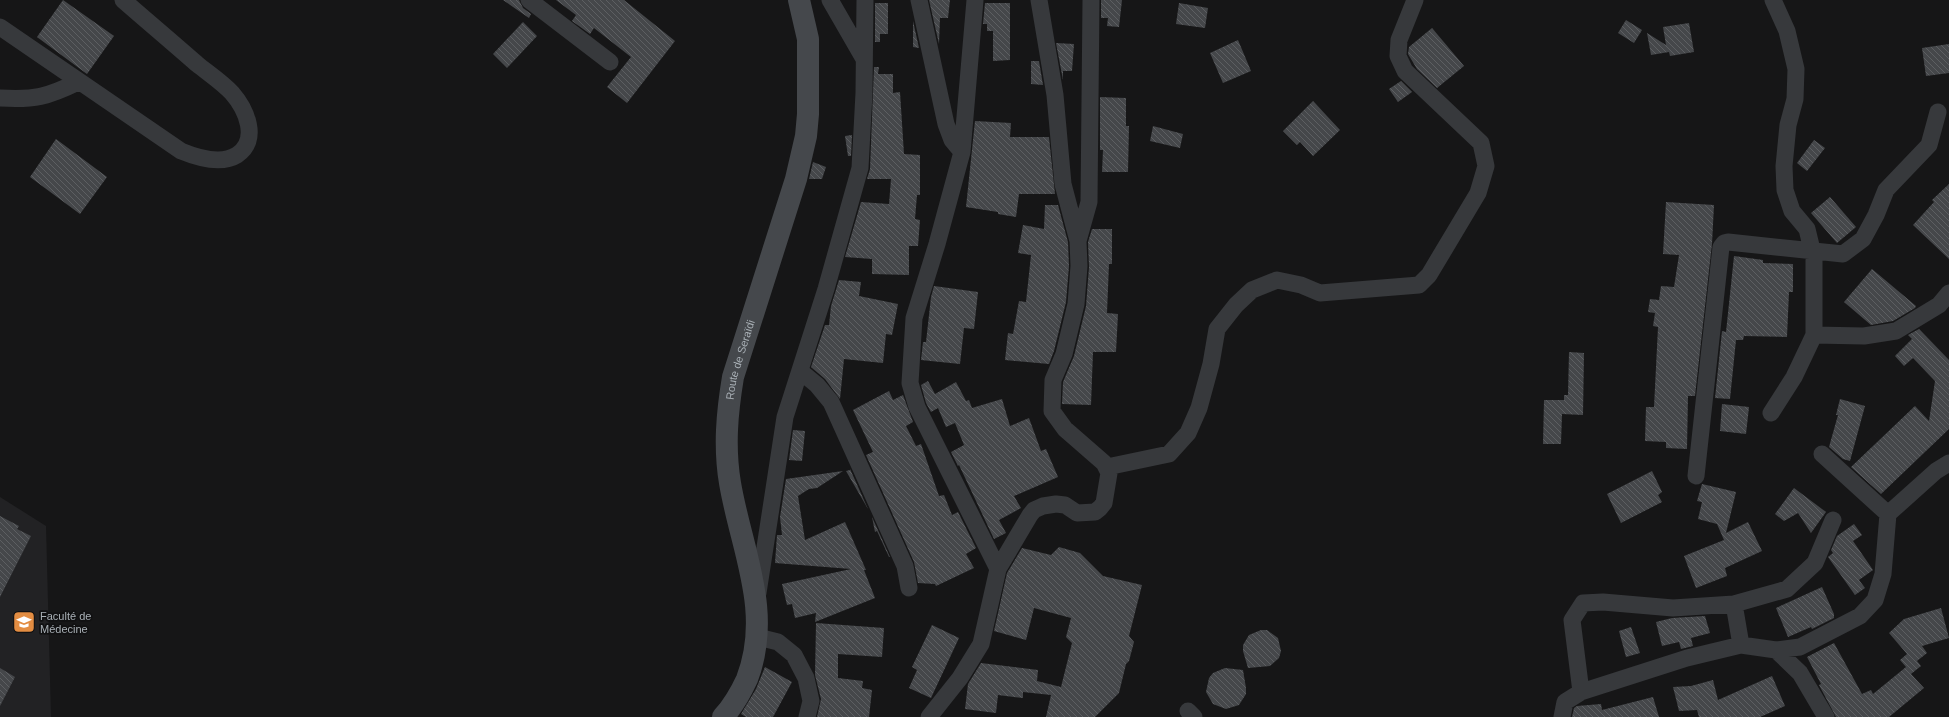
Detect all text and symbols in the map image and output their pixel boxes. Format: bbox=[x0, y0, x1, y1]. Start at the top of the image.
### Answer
street label: Route de Seraïdi bbox=[724, 318, 757, 401]
school or university icon: Faculté de Médecine bbox=[11, 609, 37, 635]
place label: Faculté de Médecine bbox=[40, 610, 91, 635]

